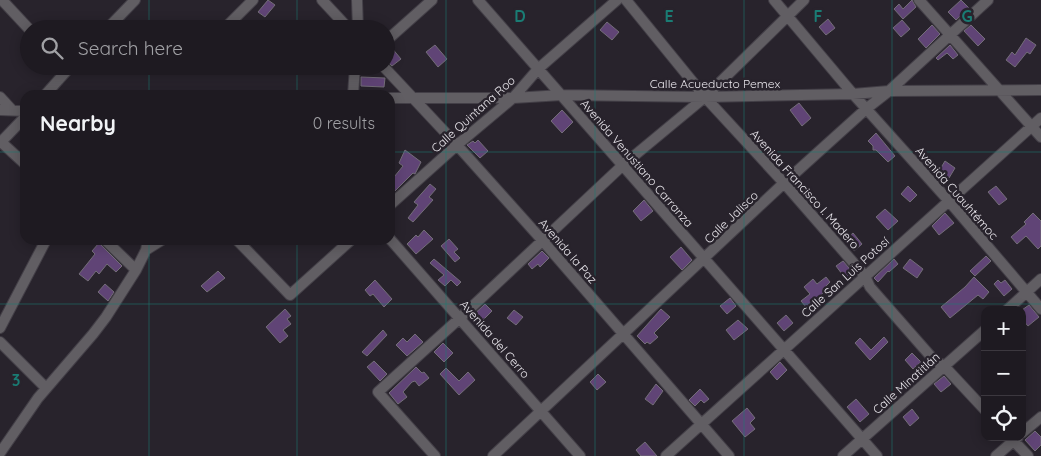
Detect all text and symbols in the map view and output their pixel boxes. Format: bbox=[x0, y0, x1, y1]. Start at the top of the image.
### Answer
text: D bbox=[514, 6, 526, 26]
text: E bbox=[664, 6, 674, 26]
text: F bbox=[814, 6, 823, 26]
text: G bbox=[961, 6, 973, 26]
search box bbox=[20, 20, 395, 75]
icon: search bbox=[38, 34, 66, 62]
text: Search here bbox=[78, 36, 183, 60]
street label: Calle Quintana Roo bbox=[428, 72, 518, 156]
street label: Calle Acueducto Pemex bbox=[650, 76, 780, 91]
street label: Avenida Venustiano Carranza bbox=[577, 96, 697, 230]
text: Nearby bbox=[40, 110, 116, 136]
text: 0 results bbox=[313, 113, 375, 133]
street label: Avenida Francisco I. Madero bbox=[747, 126, 863, 252]
street label: Avenida Cuauhtémoc bbox=[912, 143, 1002, 243]
street label: Calle Jalisco bbox=[701, 188, 761, 246]
street label: Avenida la Paz bbox=[536, 215, 600, 287]
street label: Calle San Luis Potosí bbox=[798, 233, 892, 320]
street label: Avenida del Cerro bbox=[457, 297, 533, 381]
map controls bbox=[981, 306, 1026, 441]
button: + bbox=[981, 306, 1026, 351]
street label: Calle Minatitlán bbox=[869, 349, 943, 417]
button: − bbox=[981, 351, 1026, 396]
text: 3 bbox=[12, 370, 20, 390]
button: locate bbox=[981, 396, 1026, 441]

